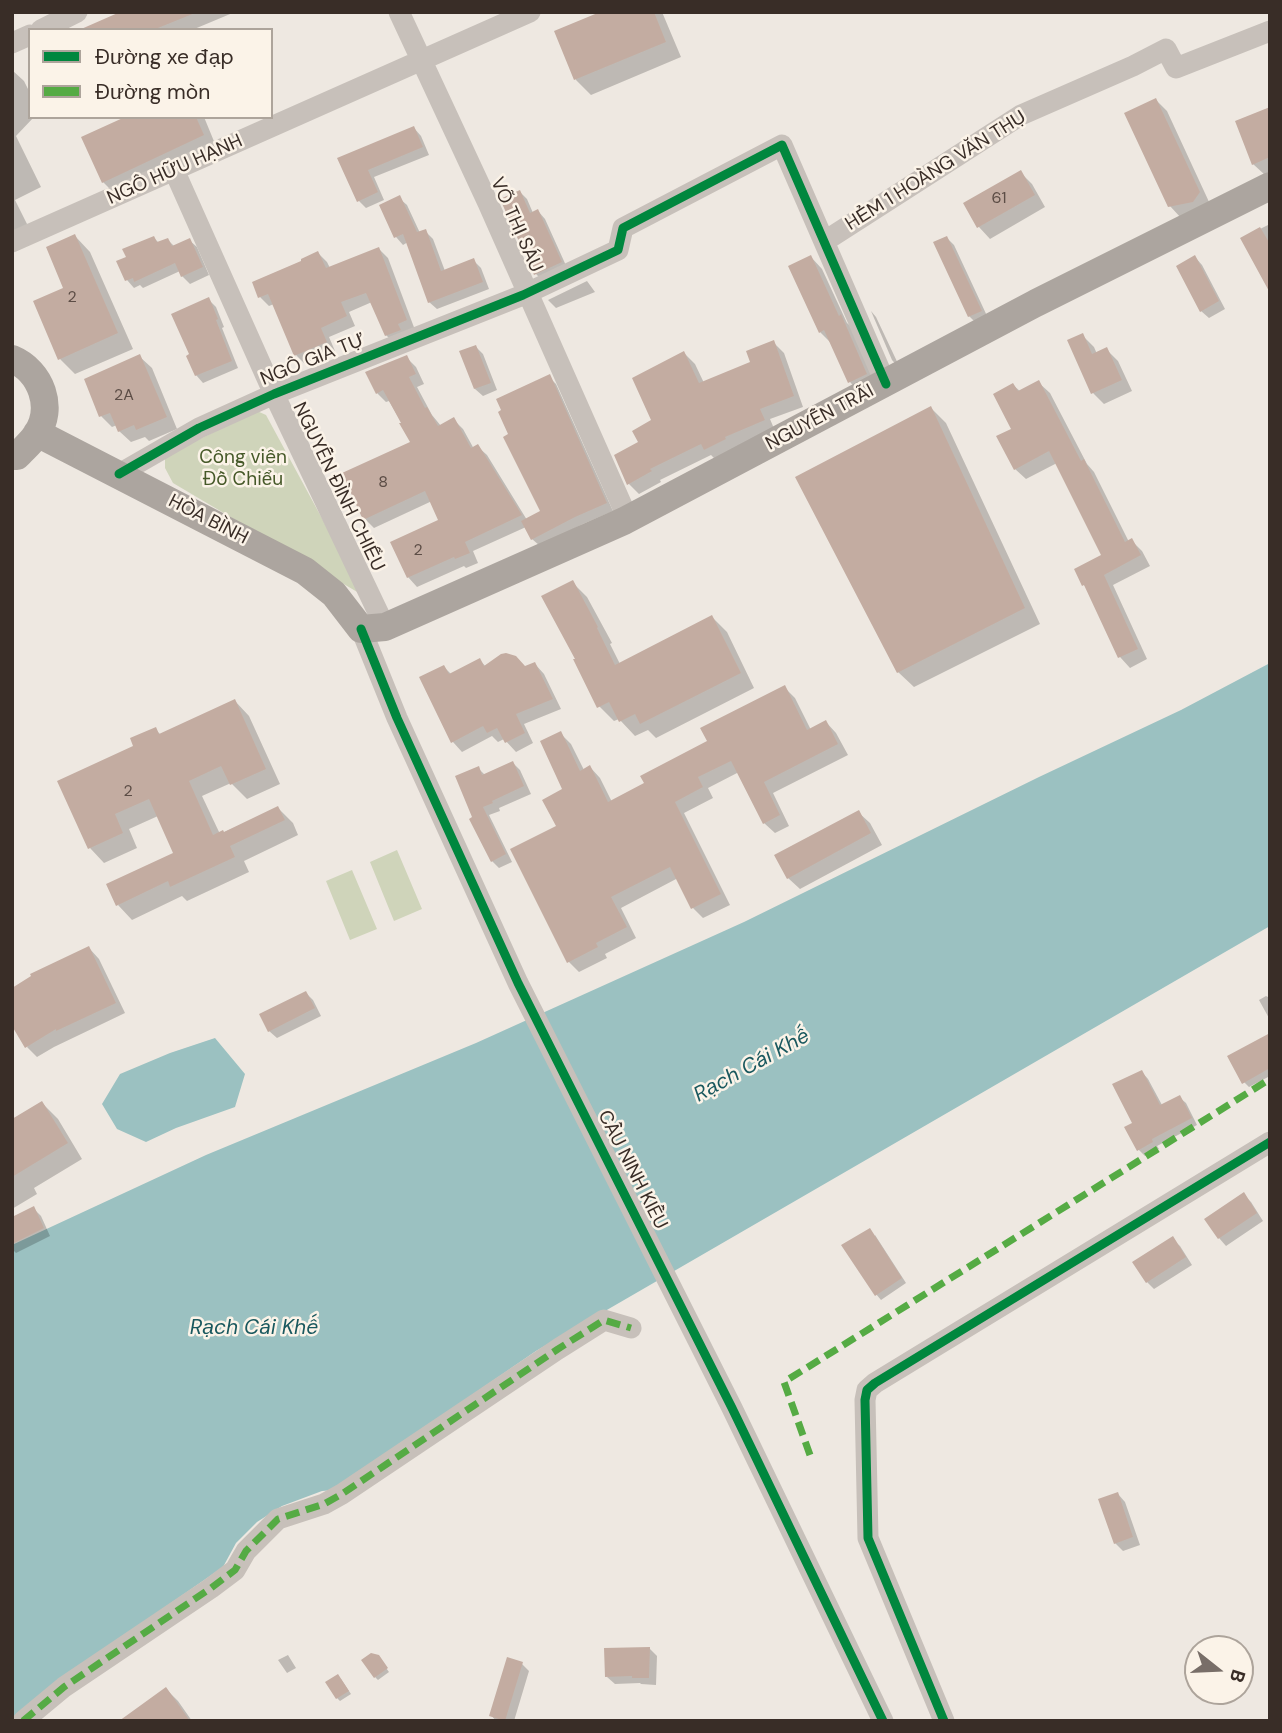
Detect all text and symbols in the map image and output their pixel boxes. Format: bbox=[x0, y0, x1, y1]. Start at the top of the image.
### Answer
legend bbox=[28, 28, 273, 119]
text: Đường xe đạp bbox=[95, 43, 234, 71]
text: Đường mòn bbox=[95, 78, 210, 106]
street label: HẺM 1 HOÀNG VĂN THỤ bbox=[842, 106, 1030, 236]
street label: NGÔ HỮU HẠNH bbox=[104, 130, 246, 210]
street label: VÕ THỊ SÁU bbox=[485, 174, 547, 276]
house number: 61 bbox=[991, 189, 1007, 209]
house number: 2 bbox=[67, 288, 77, 308]
street label: NGÔ GIA TỰ bbox=[257, 329, 369, 391]
street label: NGUYỄN TRÃI bbox=[762, 380, 878, 456]
house number: 2A bbox=[114, 386, 134, 406]
street label: NGUYỄN ĐÌNH CHIỂU bbox=[287, 399, 389, 575]
park label: Công viên Đồ Chiểu bbox=[199, 447, 287, 491]
house number: 8 bbox=[378, 473, 388, 493]
street label: HÒA BÌNH bbox=[164, 490, 252, 550]
house number: 2 bbox=[413, 541, 423, 561]
house number: 2 bbox=[123, 782, 133, 802]
water label: Rạch Cái Khế bbox=[690, 1024, 814, 1108]
street label: CẦU NINH KIỀU bbox=[592, 1107, 672, 1233]
water label: Rạch Cái Khế bbox=[190, 1315, 318, 1341]
north arrow bbox=[1184, 1635, 1254, 1705]
text: B bbox=[1224, 1666, 1251, 1686]

